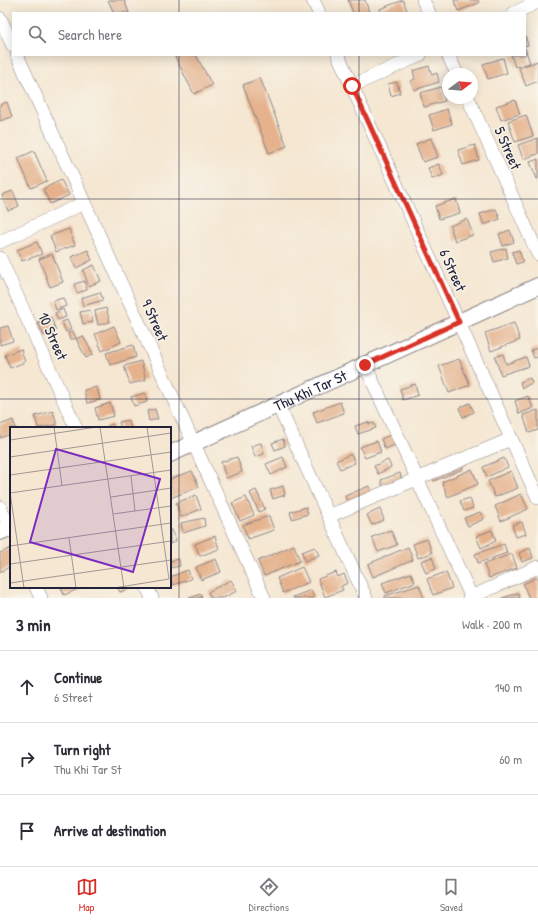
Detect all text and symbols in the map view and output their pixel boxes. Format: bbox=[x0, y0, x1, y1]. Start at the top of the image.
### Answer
search box bbox=[12, 12, 526, 56]
icon: search bbox=[26, 23, 48, 45]
text: Search here bbox=[58, 24, 122, 45]
north arrow bbox=[442, 68, 478, 104]
route start bbox=[343, 77, 361, 95]
street label: 5 Street bbox=[489, 123, 527, 173]
street label: 6 Street bbox=[434, 245, 472, 295]
street label: 9 Street bbox=[136, 296, 174, 345]
street label: 10 Street bbox=[33, 309, 73, 364]
route end bbox=[356, 356, 374, 374]
street label: Thu Khi Tar St bbox=[270, 364, 351, 416]
inset map bbox=[10, 427, 171, 588]
text: 3 min bbox=[16, 613, 51, 636]
text: Walk · 200 m bbox=[462, 615, 522, 633]
text: Continue bbox=[54, 667, 102, 688]
icon: ahead bbox=[16, 676, 38, 698]
text: 140 m bbox=[495, 678, 522, 696]
text: 6 Street bbox=[54, 688, 92, 706]
text: Turn right bbox=[54, 739, 110, 760]
icon: right bbox=[16, 748, 38, 770]
text: 60 m bbox=[499, 750, 522, 768]
text: Thu Khi Tar St bbox=[54, 760, 122, 778]
icon: arrive bbox=[16, 820, 38, 842]
text: Arrive at destination bbox=[54, 820, 166, 841]
tab: Map bbox=[76, 876, 98, 914]
tab: Directions bbox=[249, 876, 289, 914]
tab: Saved bbox=[440, 876, 462, 914]

